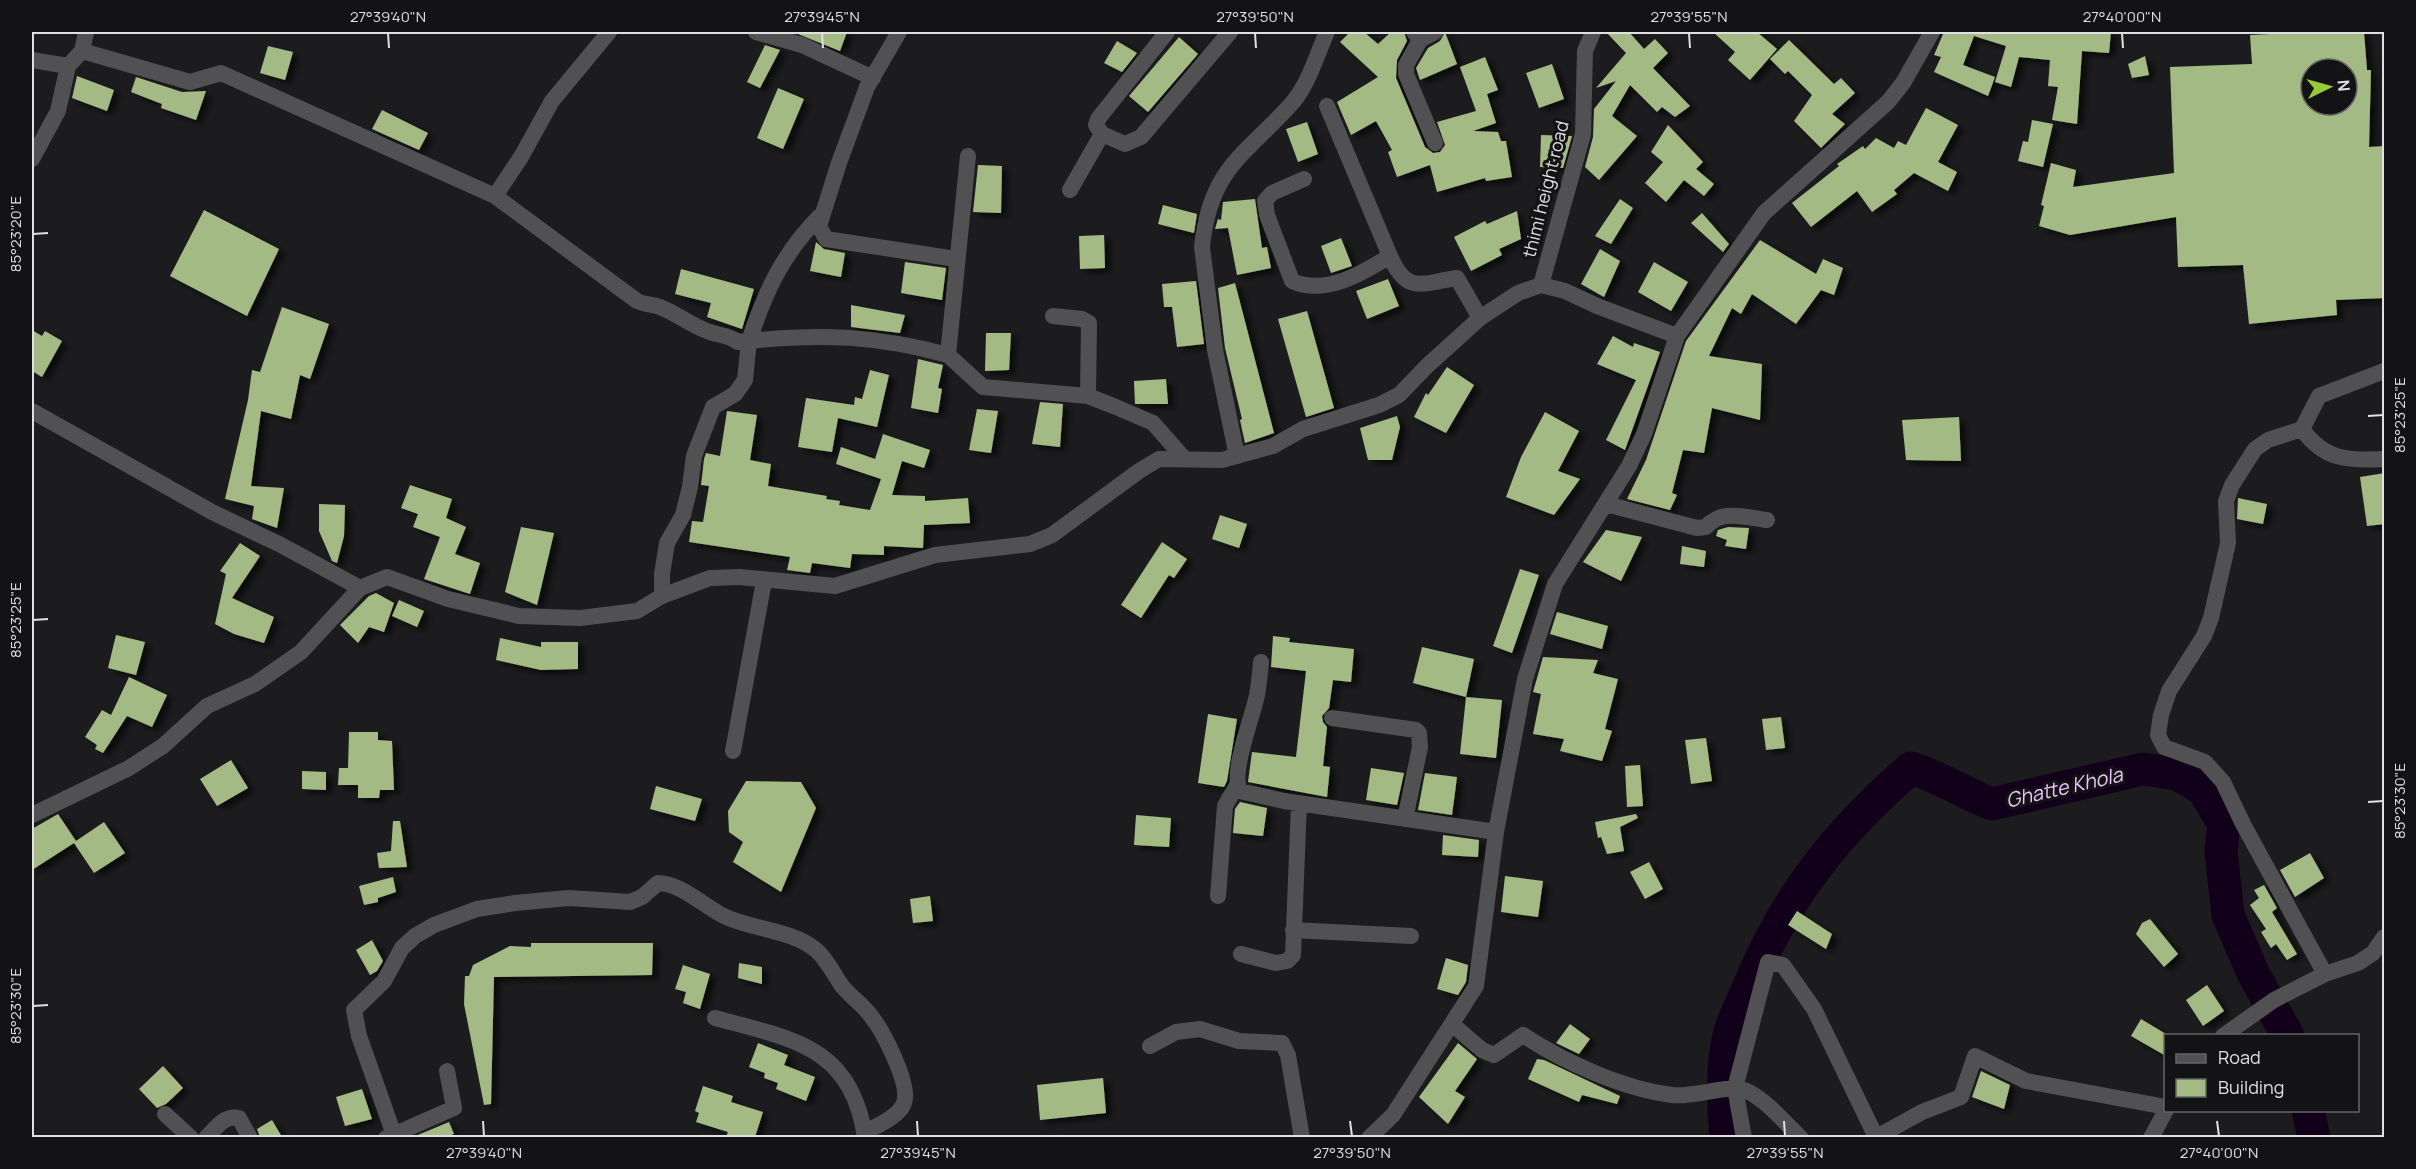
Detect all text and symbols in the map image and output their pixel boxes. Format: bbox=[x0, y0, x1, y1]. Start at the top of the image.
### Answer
text: 27°39'40"N bbox=[350, 6, 426, 27]
text: 27°39'45"N bbox=[784, 6, 860, 27]
text: 27°39'50"N bbox=[1216, 6, 1294, 27]
text: 27°39'55"N bbox=[1650, 6, 1728, 27]
text: 27°40'00"N bbox=[2083, 6, 2161, 27]
north arrow bbox=[2299, 57, 2359, 117]
text: N bbox=[2332, 79, 2355, 92]
street label: thimi height road bbox=[1516, 118, 1574, 260]
text: 85°23'20"E bbox=[5, 196, 26, 272]
text: 85°23'25"E bbox=[2389, 377, 2410, 453]
text: 85°23'25"E bbox=[5, 582, 26, 658]
water label: Ghatte Khola bbox=[2003, 760, 2126, 814]
text: 85°23'30"E bbox=[2389, 763, 2410, 839]
text: 85°23'30"E bbox=[5, 968, 26, 1044]
legend bbox=[2164, 1034, 2359, 1112]
text: Road bbox=[2218, 1045, 2261, 1069]
text: Building bbox=[2218, 1075, 2284, 1099]
text: 27°39'40"N bbox=[446, 1142, 522, 1163]
text: 27°39'45"N bbox=[880, 1142, 956, 1163]
text: 27°39'50"N bbox=[1313, 1142, 1391, 1163]
text: 27°39'55"N bbox=[1746, 1142, 1824, 1163]
text: 27°40'00"N bbox=[2180, 1142, 2258, 1163]

